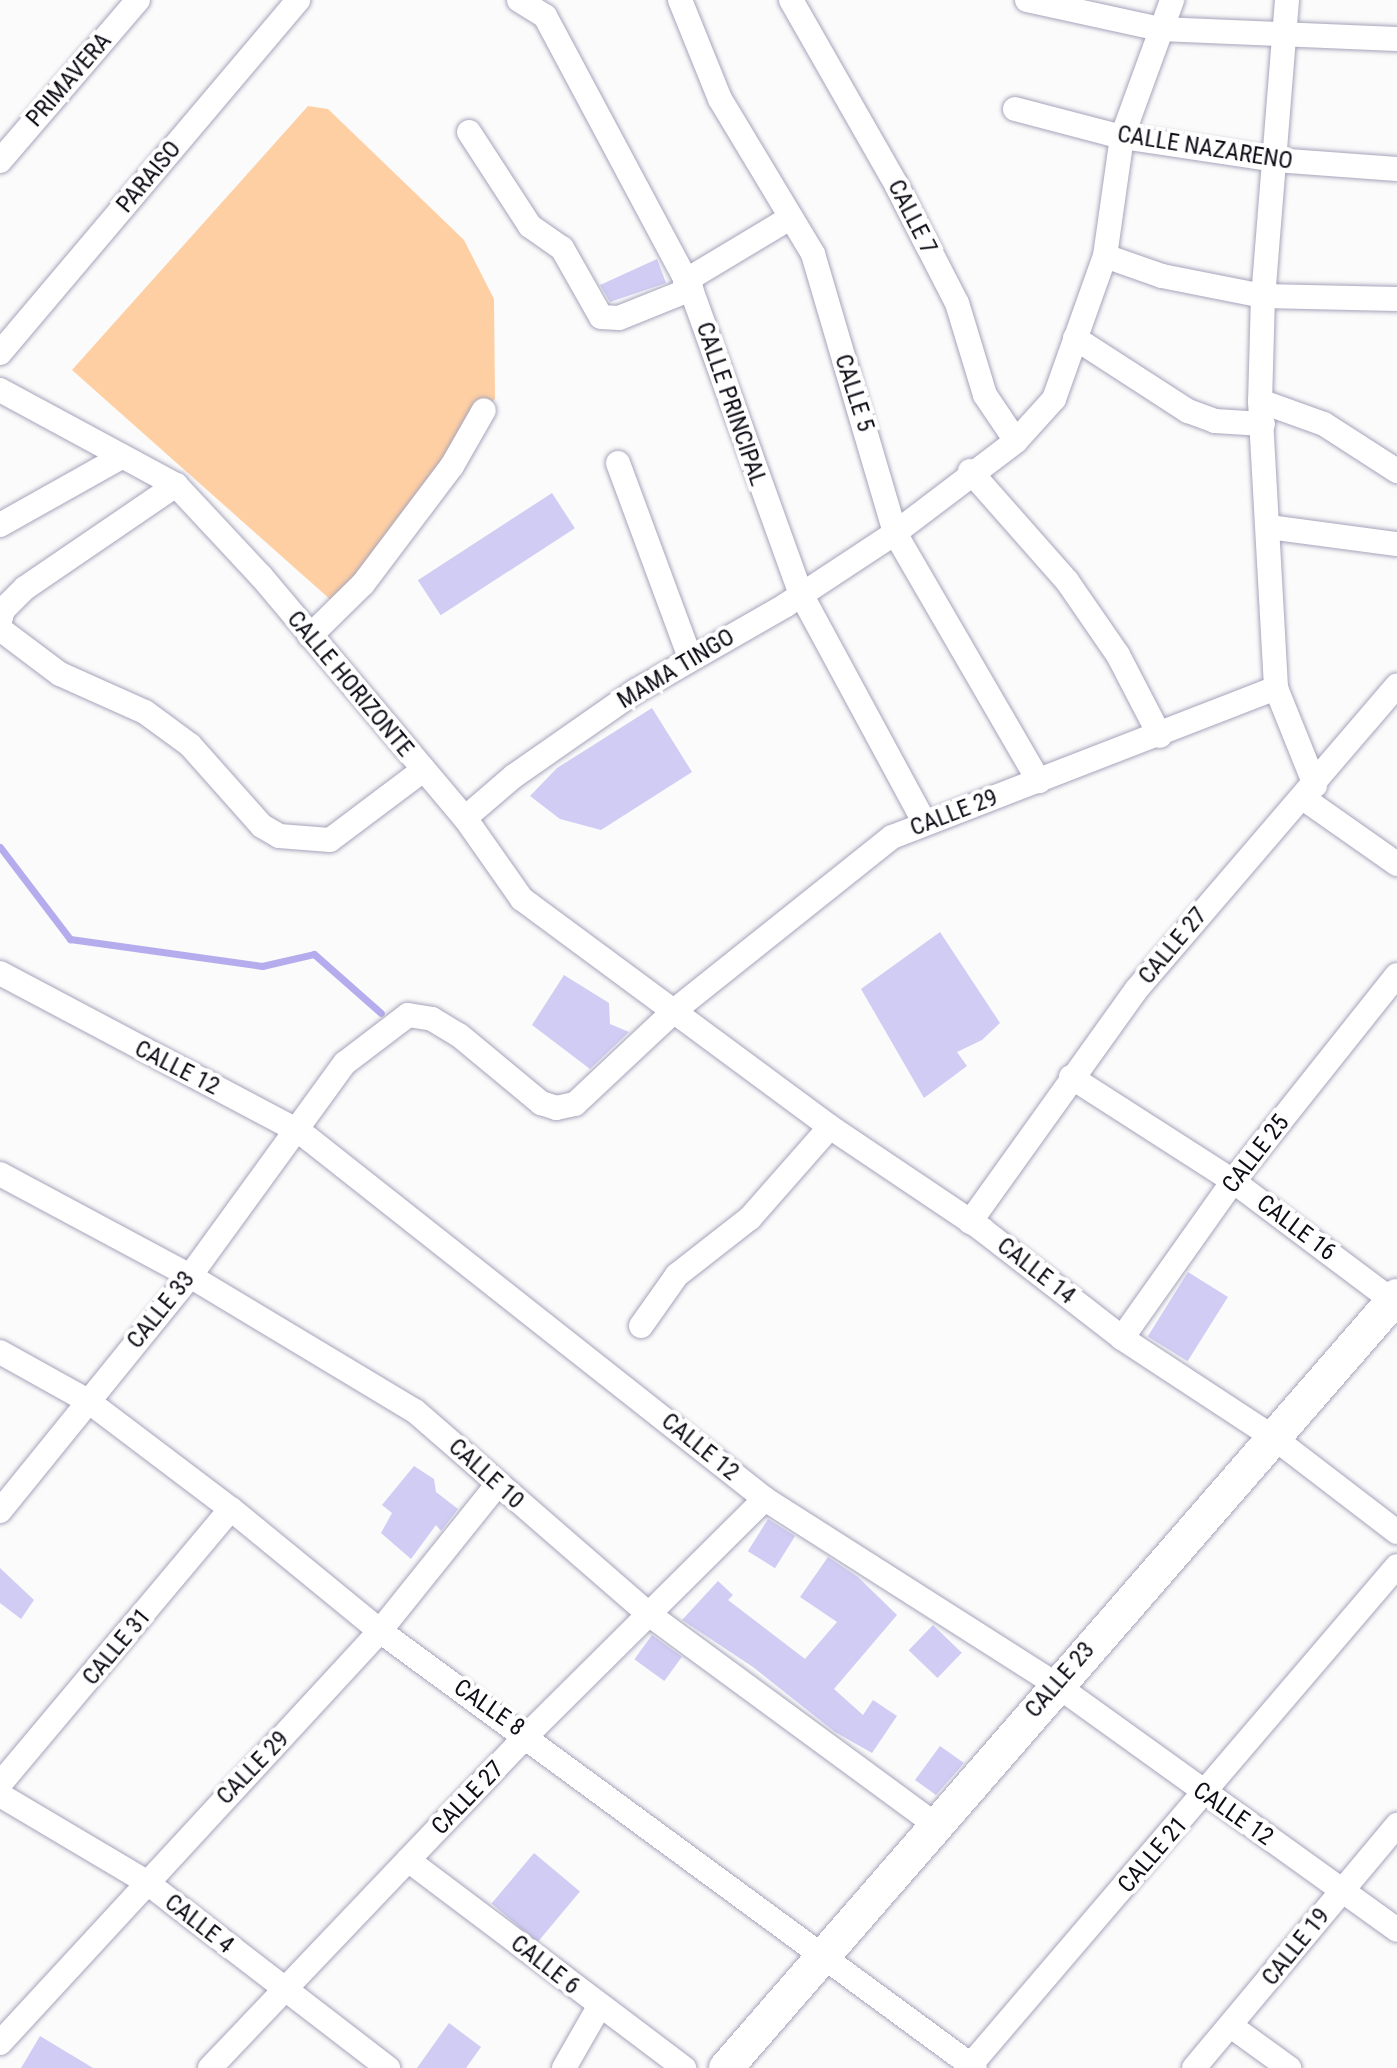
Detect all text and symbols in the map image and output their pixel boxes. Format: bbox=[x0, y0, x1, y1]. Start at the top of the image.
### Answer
street label: PRIMAVERA bbox=[20, 27, 118, 133]
street label: CALLE NAZARENO bbox=[1115, 120, 1295, 176]
street label: PARAISO bbox=[111, 135, 187, 219]
street label: CALLE 7 bbox=[881, 175, 943, 259]
street label: CALLE PRINCIPAL bbox=[690, 318, 772, 490]
street label: CALLE 5 bbox=[828, 351, 880, 435]
street label: CALLE HORIZONTE bbox=[281, 605, 419, 763]
street label: MAMA TINGO bbox=[612, 623, 740, 715]
street label: CALLE 29 bbox=[906, 783, 1002, 843]
street label: CALLE 27 bbox=[1133, 902, 1213, 990]
street label: CALLE 12 bbox=[130, 1034, 224, 1102]
street label: CALLE 25 bbox=[1217, 1109, 1295, 1199]
street label: CALLE 16 bbox=[1251, 1189, 1341, 1267]
street label: CALLE 14 bbox=[991, 1232, 1081, 1310]
street label: CALLE 33 bbox=[121, 1265, 201, 1355]
street label: CALLE 12 bbox=[655, 1407, 745, 1487]
street label: CALLE 10 bbox=[442, 1433, 530, 1515]
street label: CALLE 31 bbox=[77, 1603, 157, 1691]
street label: CALLE 23 bbox=[1019, 1636, 1101, 1724]
street label: CALLE 8 bbox=[448, 1673, 530, 1743]
street label: CALLE 29 bbox=[211, 1725, 295, 1811]
street label: CALLE 27 bbox=[426, 1755, 510, 1841]
street label: CALLE 12 bbox=[1187, 1776, 1279, 1852]
street label: CALLE 21 bbox=[1112, 1811, 1194, 1899]
street label: CALLE 4 bbox=[159, 1888, 239, 1960]
street label: CALLE 19 bbox=[1256, 1902, 1336, 1992]
street label: CALLE 6 bbox=[505, 1929, 585, 2001]

